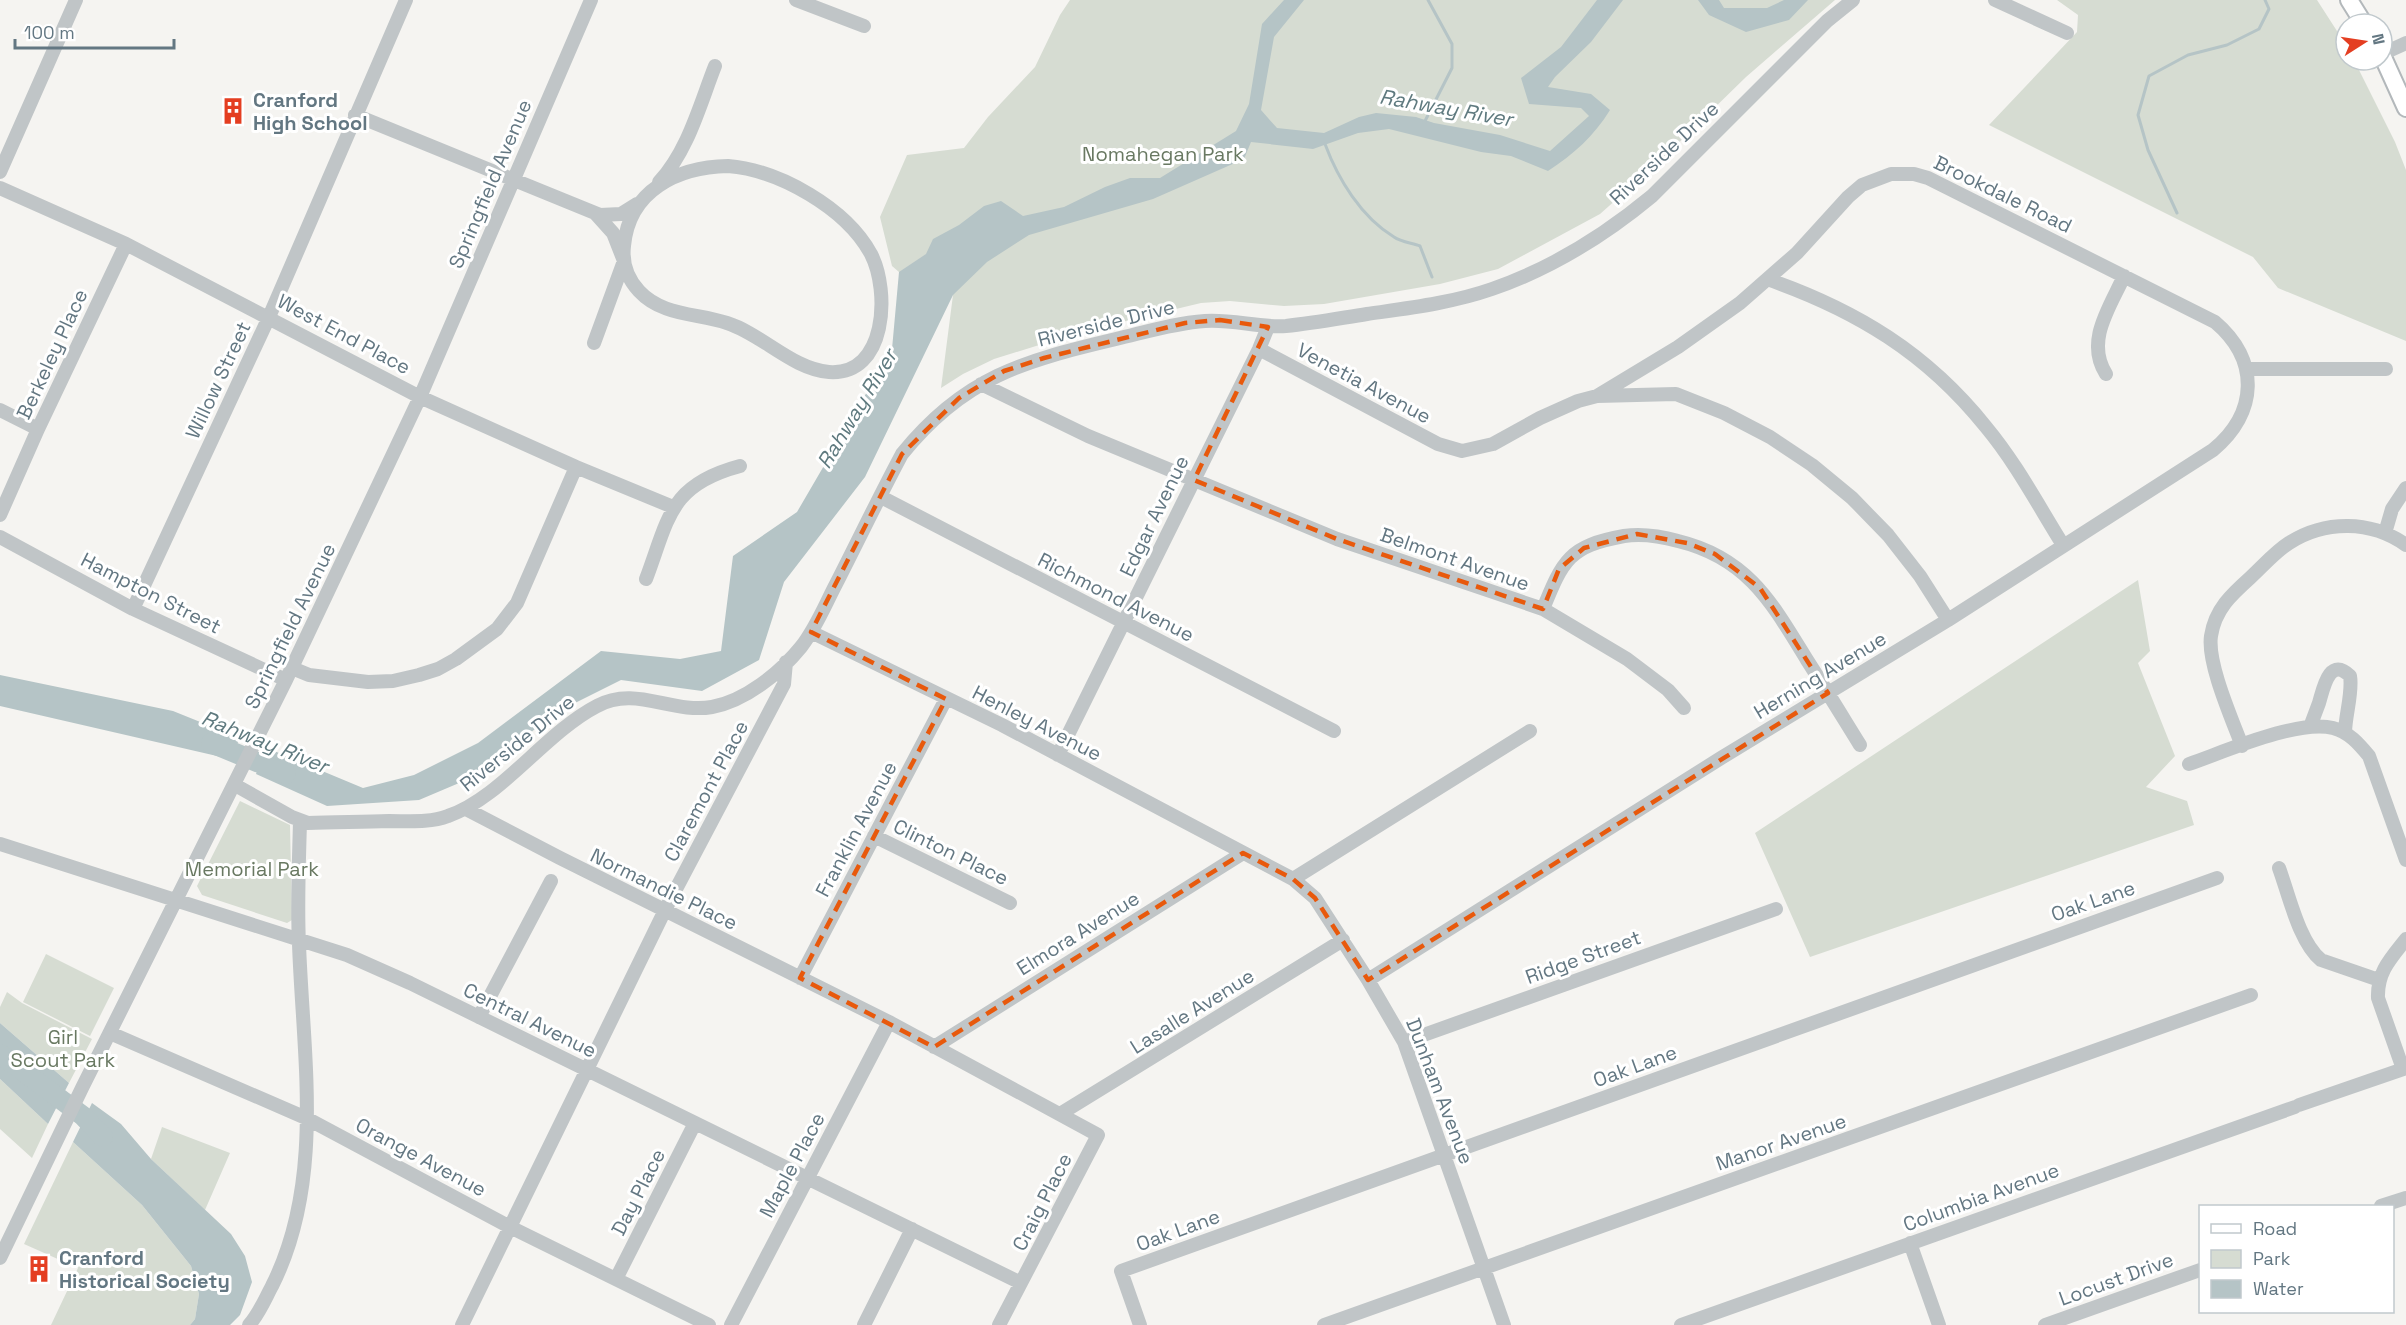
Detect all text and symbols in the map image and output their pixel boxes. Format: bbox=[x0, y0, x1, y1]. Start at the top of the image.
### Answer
scale bar bbox=[15, 12, 174, 50]
north arrow bbox=[2334, 12, 2394, 72]
text: 100 m bbox=[24, 21, 75, 44]
text: N bbox=[2367, 32, 2390, 46]
water label: Rahway River bbox=[1378, 83, 1517, 133]
place label: Cranford High School bbox=[253, 87, 368, 136]
building icon: Cranford High School bbox=[218, 96, 248, 126]
street label: Springfield Avenue bbox=[443, 96, 537, 272]
street label: Riverside Drive bbox=[1604, 96, 1724, 210]
park label: Nomahegan Park bbox=[1082, 141, 1244, 167]
street label: Brookdale Road bbox=[1930, 149, 2076, 239]
street label: Berkeley Place bbox=[10, 285, 94, 423]
street label: West End Place bbox=[273, 288, 415, 380]
street label: Riverside Drive bbox=[1035, 293, 1177, 353]
street label: Willow Street bbox=[179, 317, 257, 443]
street label: Venetia Avenue bbox=[1292, 337, 1436, 429]
water label: Rahway River bbox=[810, 342, 904, 473]
street label: Edgar Avenue bbox=[1113, 451, 1195, 581]
street label: Belmont Avenue bbox=[1377, 521, 1533, 597]
street label: Springfield Avenue bbox=[239, 539, 341, 713]
street label: Hampton Street bbox=[76, 546, 226, 640]
street label: Richmond Avenue bbox=[1033, 546, 1199, 648]
street label: Herning Avenue bbox=[1749, 625, 1891, 725]
street label: Henley Avenue bbox=[968, 679, 1106, 767]
street label: Riverside Drive bbox=[454, 689, 580, 797]
water label: Rahway River bbox=[198, 704, 334, 780]
street label: Claremont Place bbox=[658, 716, 754, 866]
street label: Franklin Avenue bbox=[809, 757, 903, 901]
street label: Clinton Place bbox=[889, 813, 1013, 891]
street label: Normandie Place bbox=[586, 842, 742, 936]
park label: Memorial Park bbox=[185, 856, 319, 882]
street label: Oak Lane bbox=[2047, 874, 2139, 928]
street label: Elmora Avenue bbox=[1012, 885, 1144, 981]
street label: Ridge Street bbox=[1522, 924, 1644, 990]
street label: Lasalle Avenue bbox=[1125, 962, 1259, 1060]
street label: Central Avenue bbox=[459, 977, 601, 1063]
street label: Dunham Avenue bbox=[1400, 1014, 1480, 1168]
park label: Girl Scout Park bbox=[11, 1024, 116, 1073]
street label: Oak Lane bbox=[1590, 1039, 1680, 1093]
street label: Manor Avenue bbox=[1712, 1107, 1850, 1177]
street label: Maple Place bbox=[753, 1108, 831, 1222]
street label: Orange Avenue bbox=[351, 1112, 491, 1202]
street label: Day Place bbox=[605, 1144, 671, 1240]
street label: Craig Place bbox=[1006, 1149, 1078, 1255]
street label: Columbia Avenue bbox=[1899, 1157, 2063, 1237]
street label: Oak Lane bbox=[1133, 1203, 1223, 1257]
legend bbox=[2199, 1205, 2394, 1313]
text: Road bbox=[2253, 1217, 2297, 1240]
place label: Cranford Historical Society bbox=[59, 1245, 230, 1294]
street label: Locust Drive bbox=[2055, 1246, 2177, 1312]
text: Park bbox=[2253, 1247, 2291, 1270]
building icon: Cranford Historical Society bbox=[24, 1254, 54, 1284]
text: Water bbox=[2253, 1277, 2304, 1300]

